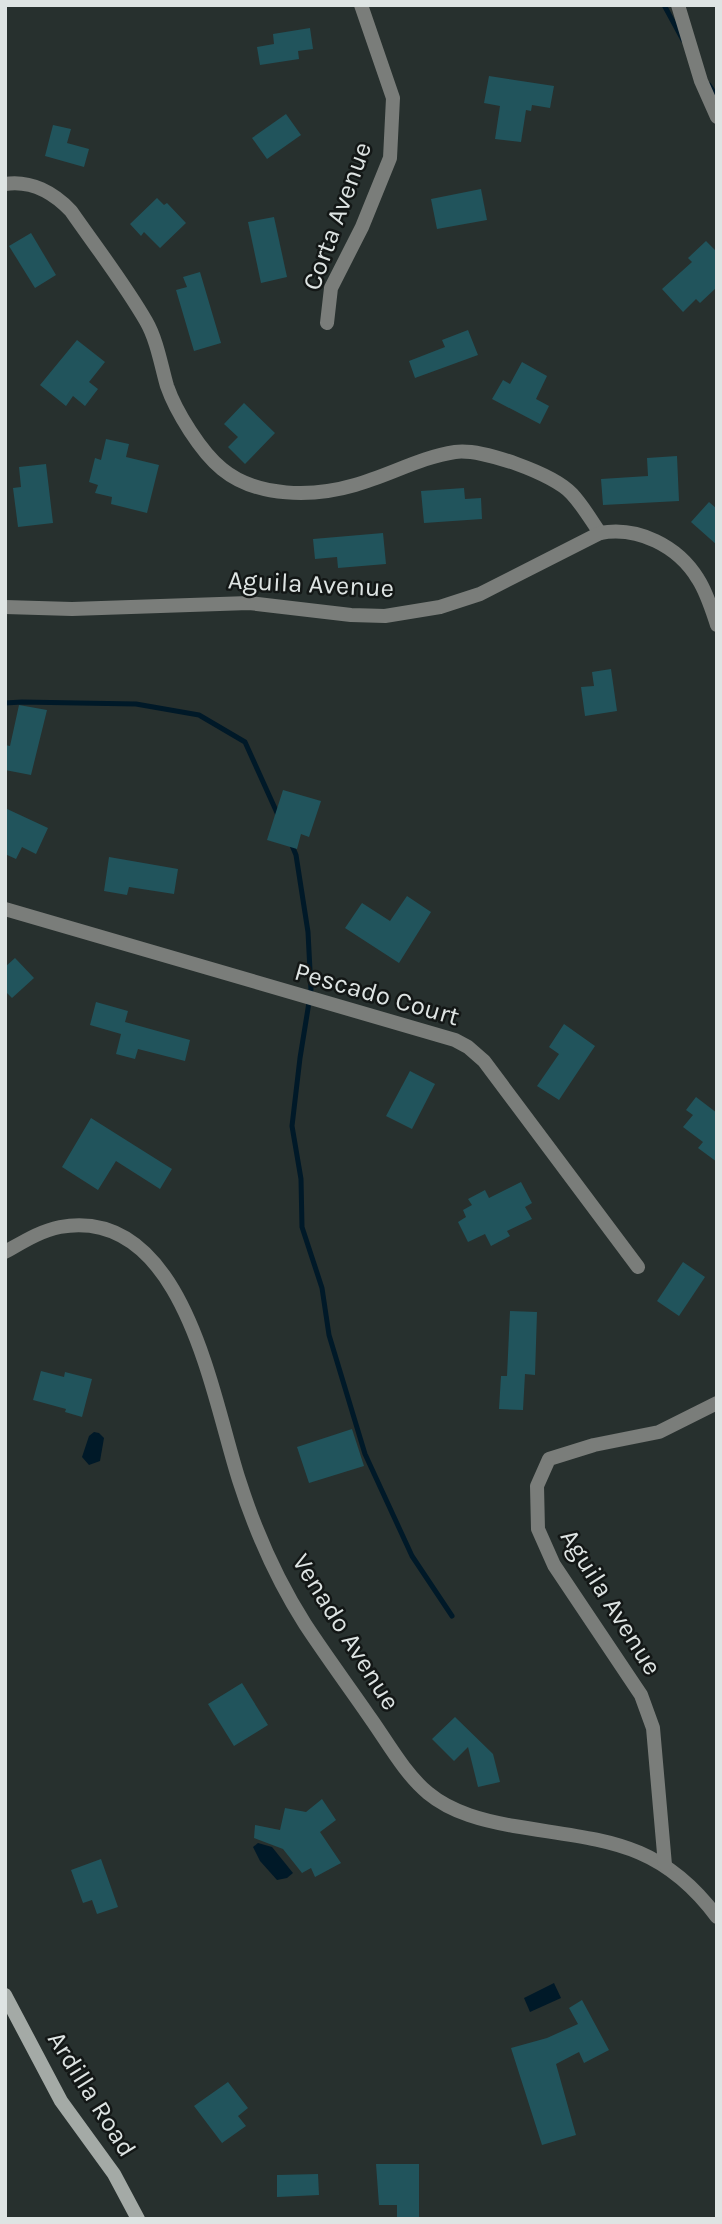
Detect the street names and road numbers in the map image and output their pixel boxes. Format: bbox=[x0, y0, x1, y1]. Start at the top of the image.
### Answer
street label: Corta Avenue bbox=[296, 138, 378, 294]
street label: Aguila Avenue bbox=[227, 564, 395, 604]
street label: Pescado Court bbox=[291, 956, 463, 1032]
street label: Aguila Avenue bbox=[554, 1523, 668, 1681]
street label: Venado Avenue bbox=[286, 1548, 406, 1716]
street label: Ardilla Road bbox=[41, 2025, 143, 2163]

